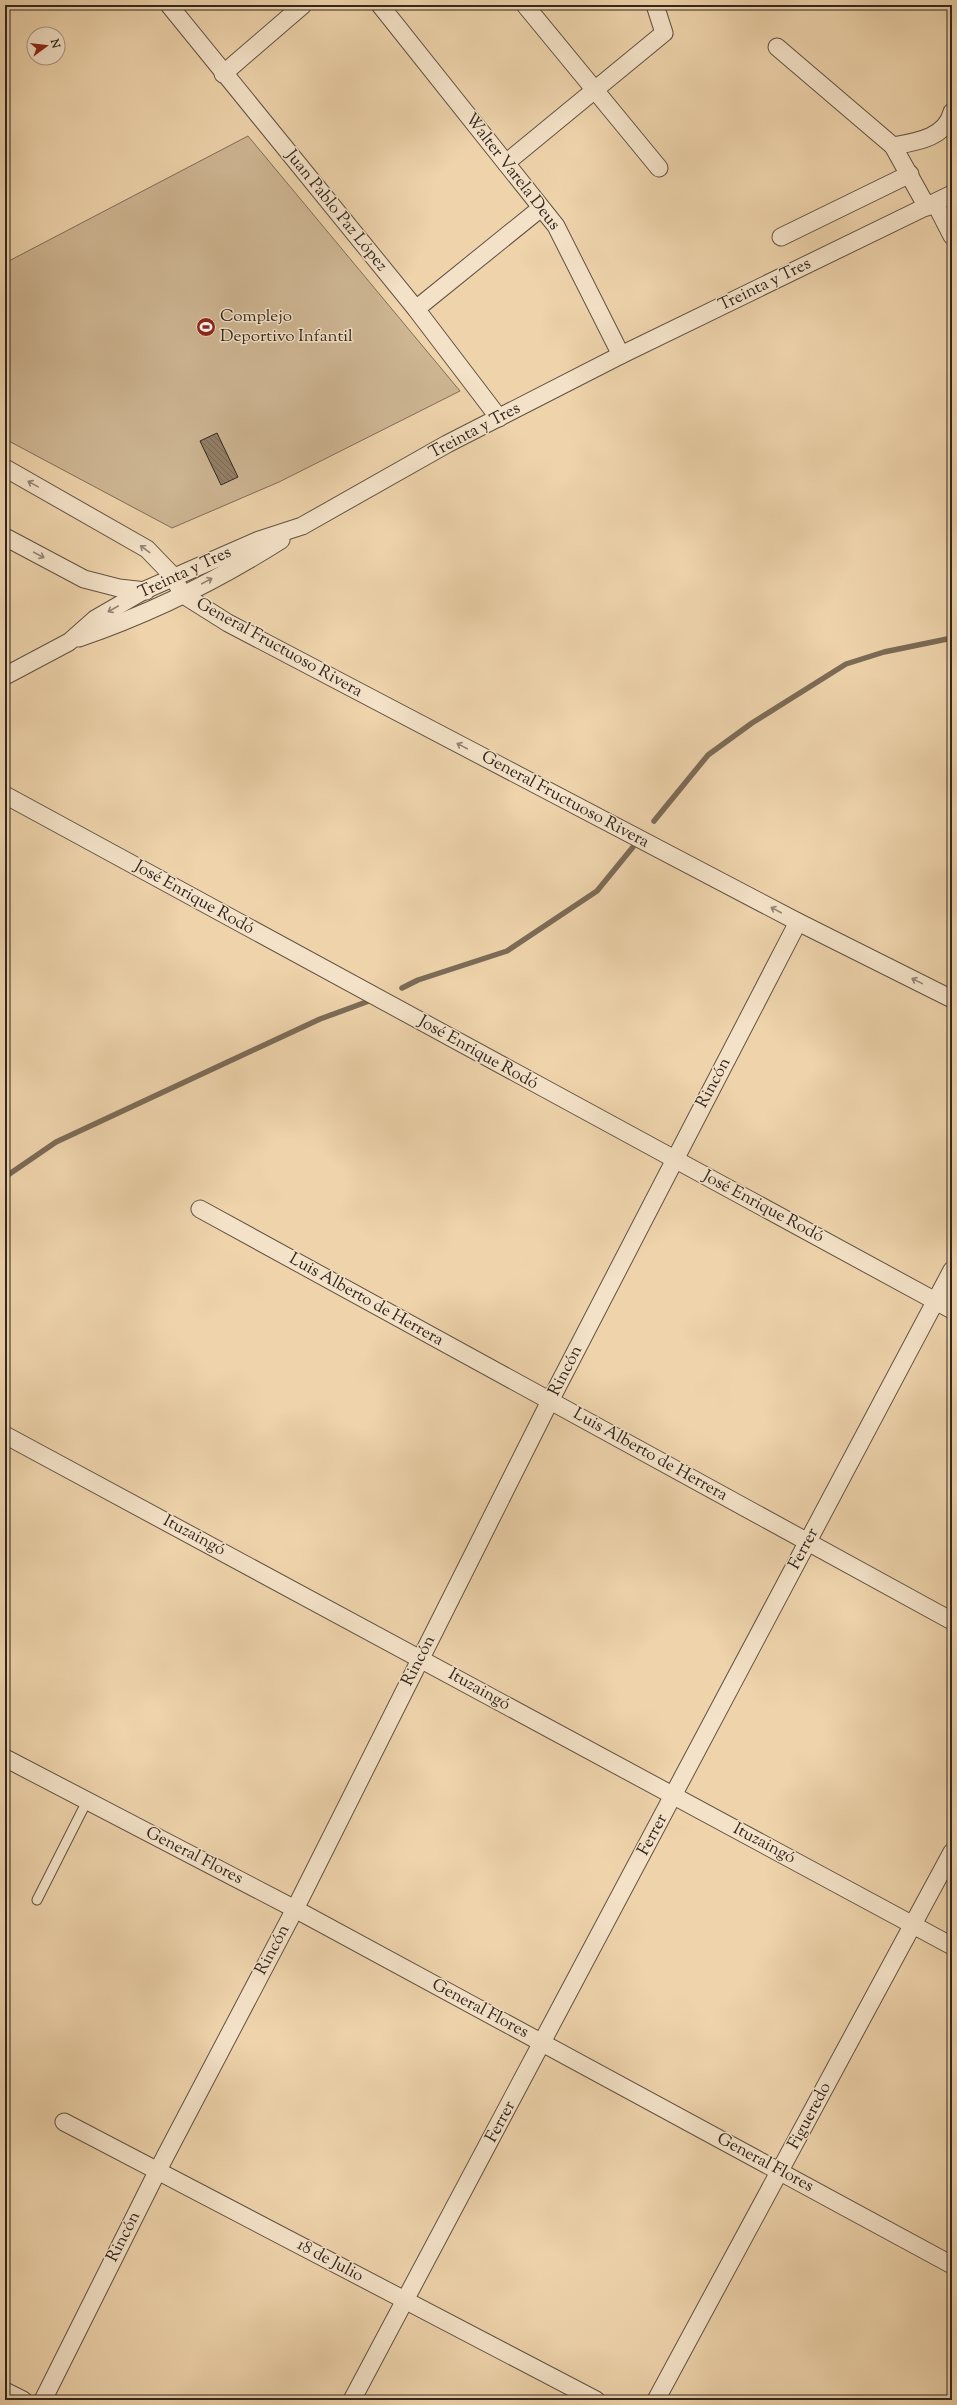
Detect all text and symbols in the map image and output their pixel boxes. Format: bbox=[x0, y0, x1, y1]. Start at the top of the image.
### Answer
north arrow bbox=[26, 26, 66, 66]
text: N bbox=[46, 36, 64, 50]
street label: Walter Varela Deus bbox=[459, 108, 566, 236]
street label: Juan Pablo Paz López bbox=[279, 144, 393, 277]
street label: Treinta y Tres bbox=[715, 252, 816, 318]
place label: Complejo Deportivo Infantil bbox=[220, 305, 353, 349]
sports icon: Complejo Deportivo Infantil bbox=[195, 316, 217, 338]
street label: Treinta y Tres bbox=[425, 397, 525, 465]
one-way arrow bbox=[27, 479, 39, 487]
street label: Treinta y Tres bbox=[134, 541, 236, 605]
one-way arrow bbox=[140, 545, 151, 553]
one-way arrow bbox=[33, 552, 45, 560]
one-way arrow bbox=[201, 577, 213, 585]
street label: General Fructuoso Rivera bbox=[191, 592, 367, 704]
one-way arrow bbox=[107, 605, 119, 613]
one-way arrow bbox=[457, 742, 469, 749]
street label: General Fructuoso Rivera bbox=[477, 745, 653, 855]
street label: José Enrique Rodó bbox=[129, 855, 258, 941]
one-way arrow bbox=[770, 906, 782, 914]
one-way arrow bbox=[911, 977, 923, 984]
street label: José Enrique Rodó bbox=[413, 1010, 542, 1096]
street label: Rincón bbox=[691, 1054, 737, 1112]
street label: José Enrique Rodó bbox=[697, 1164, 828, 1249]
street label: Luis Alberto de Herrera bbox=[284, 1247, 448, 1353]
street label: Rincón bbox=[543, 1342, 589, 1400]
street label: Luis Alberto de Herrera bbox=[568, 1402, 732, 1508]
street label: Ituzaingó bbox=[158, 1510, 230, 1562]
street label: Ferrer bbox=[783, 1523, 825, 1574]
street label: Rincón bbox=[396, 1632, 442, 1690]
street label: Ituzaingó bbox=[444, 1663, 514, 1717]
street label: Ferrer bbox=[632, 1809, 674, 1860]
street label: Ituzaingó bbox=[728, 1818, 800, 1870]
street label: General Flores bbox=[141, 1821, 247, 1891]
street label: Rincón bbox=[250, 1921, 296, 1979]
street label: General Flores bbox=[427, 1973, 533, 2045]
street label: Figueredo bbox=[782, 2078, 838, 2154]
street label: Ferrer bbox=[480, 2096, 522, 2147]
street label: General Flores bbox=[712, 2127, 818, 2199]
street label: Rincón bbox=[101, 2208, 147, 2266]
street label: 18 de Julio bbox=[292, 2233, 368, 2289]

